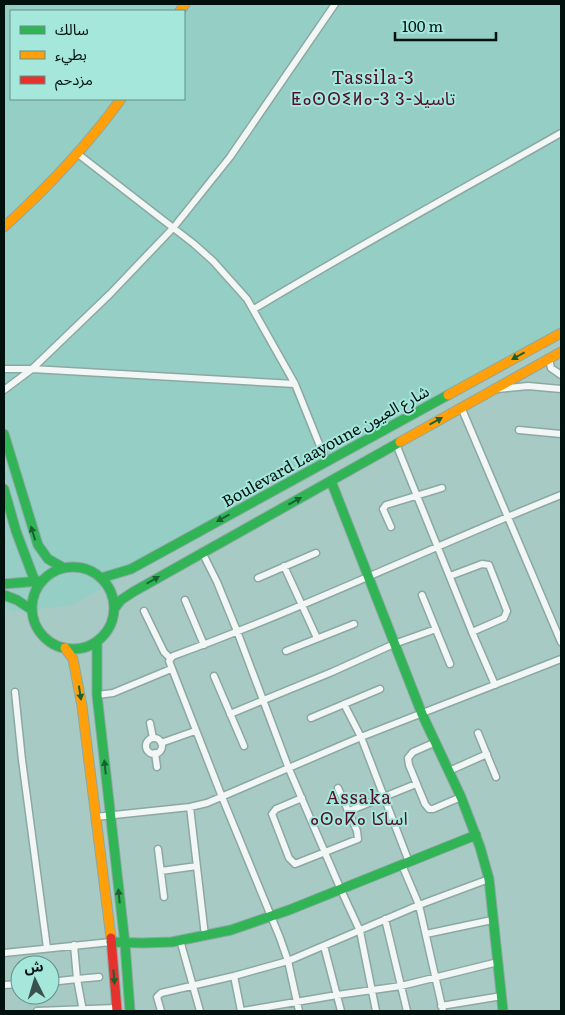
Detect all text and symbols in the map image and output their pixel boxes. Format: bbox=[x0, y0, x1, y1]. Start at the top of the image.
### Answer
legend bbox=[10, 10, 185, 100]
scale bar bbox=[395, 10, 496, 42]
text: 100 m bbox=[402, 14, 443, 37]
text: سالك bbox=[55, 17, 89, 40]
text: بطيء bbox=[55, 42, 87, 66]
district label: Tassila-3 ⵟⴰⵙⵙⵉⵍⴰ-3 3-تاسيلا bbox=[291, 63, 455, 111]
text: مزدحم bbox=[55, 67, 93, 91]
one-way arrow bbox=[511, 352, 526, 360]
street label: Boulevard Laayoune شارع العيون bbox=[217, 378, 434, 514]
one-way arrow bbox=[429, 417, 444, 425]
one-way arrow bbox=[288, 496, 301, 505]
one-way arrow bbox=[216, 514, 229, 523]
one-way arrow bbox=[29, 525, 37, 540]
one-way arrow bbox=[146, 576, 160, 585]
one-way arrow bbox=[77, 686, 85, 702]
one-way arrow bbox=[101, 758, 109, 774]
district label: Assaka ⴰⵙⴰⴽⴰ اساكا bbox=[310, 783, 408, 831]
one-way arrow bbox=[115, 887, 123, 903]
north arrow bbox=[10, 955, 60, 1005]
text: ش bbox=[23, 955, 44, 977]
one-way arrow bbox=[110, 969, 118, 985]

